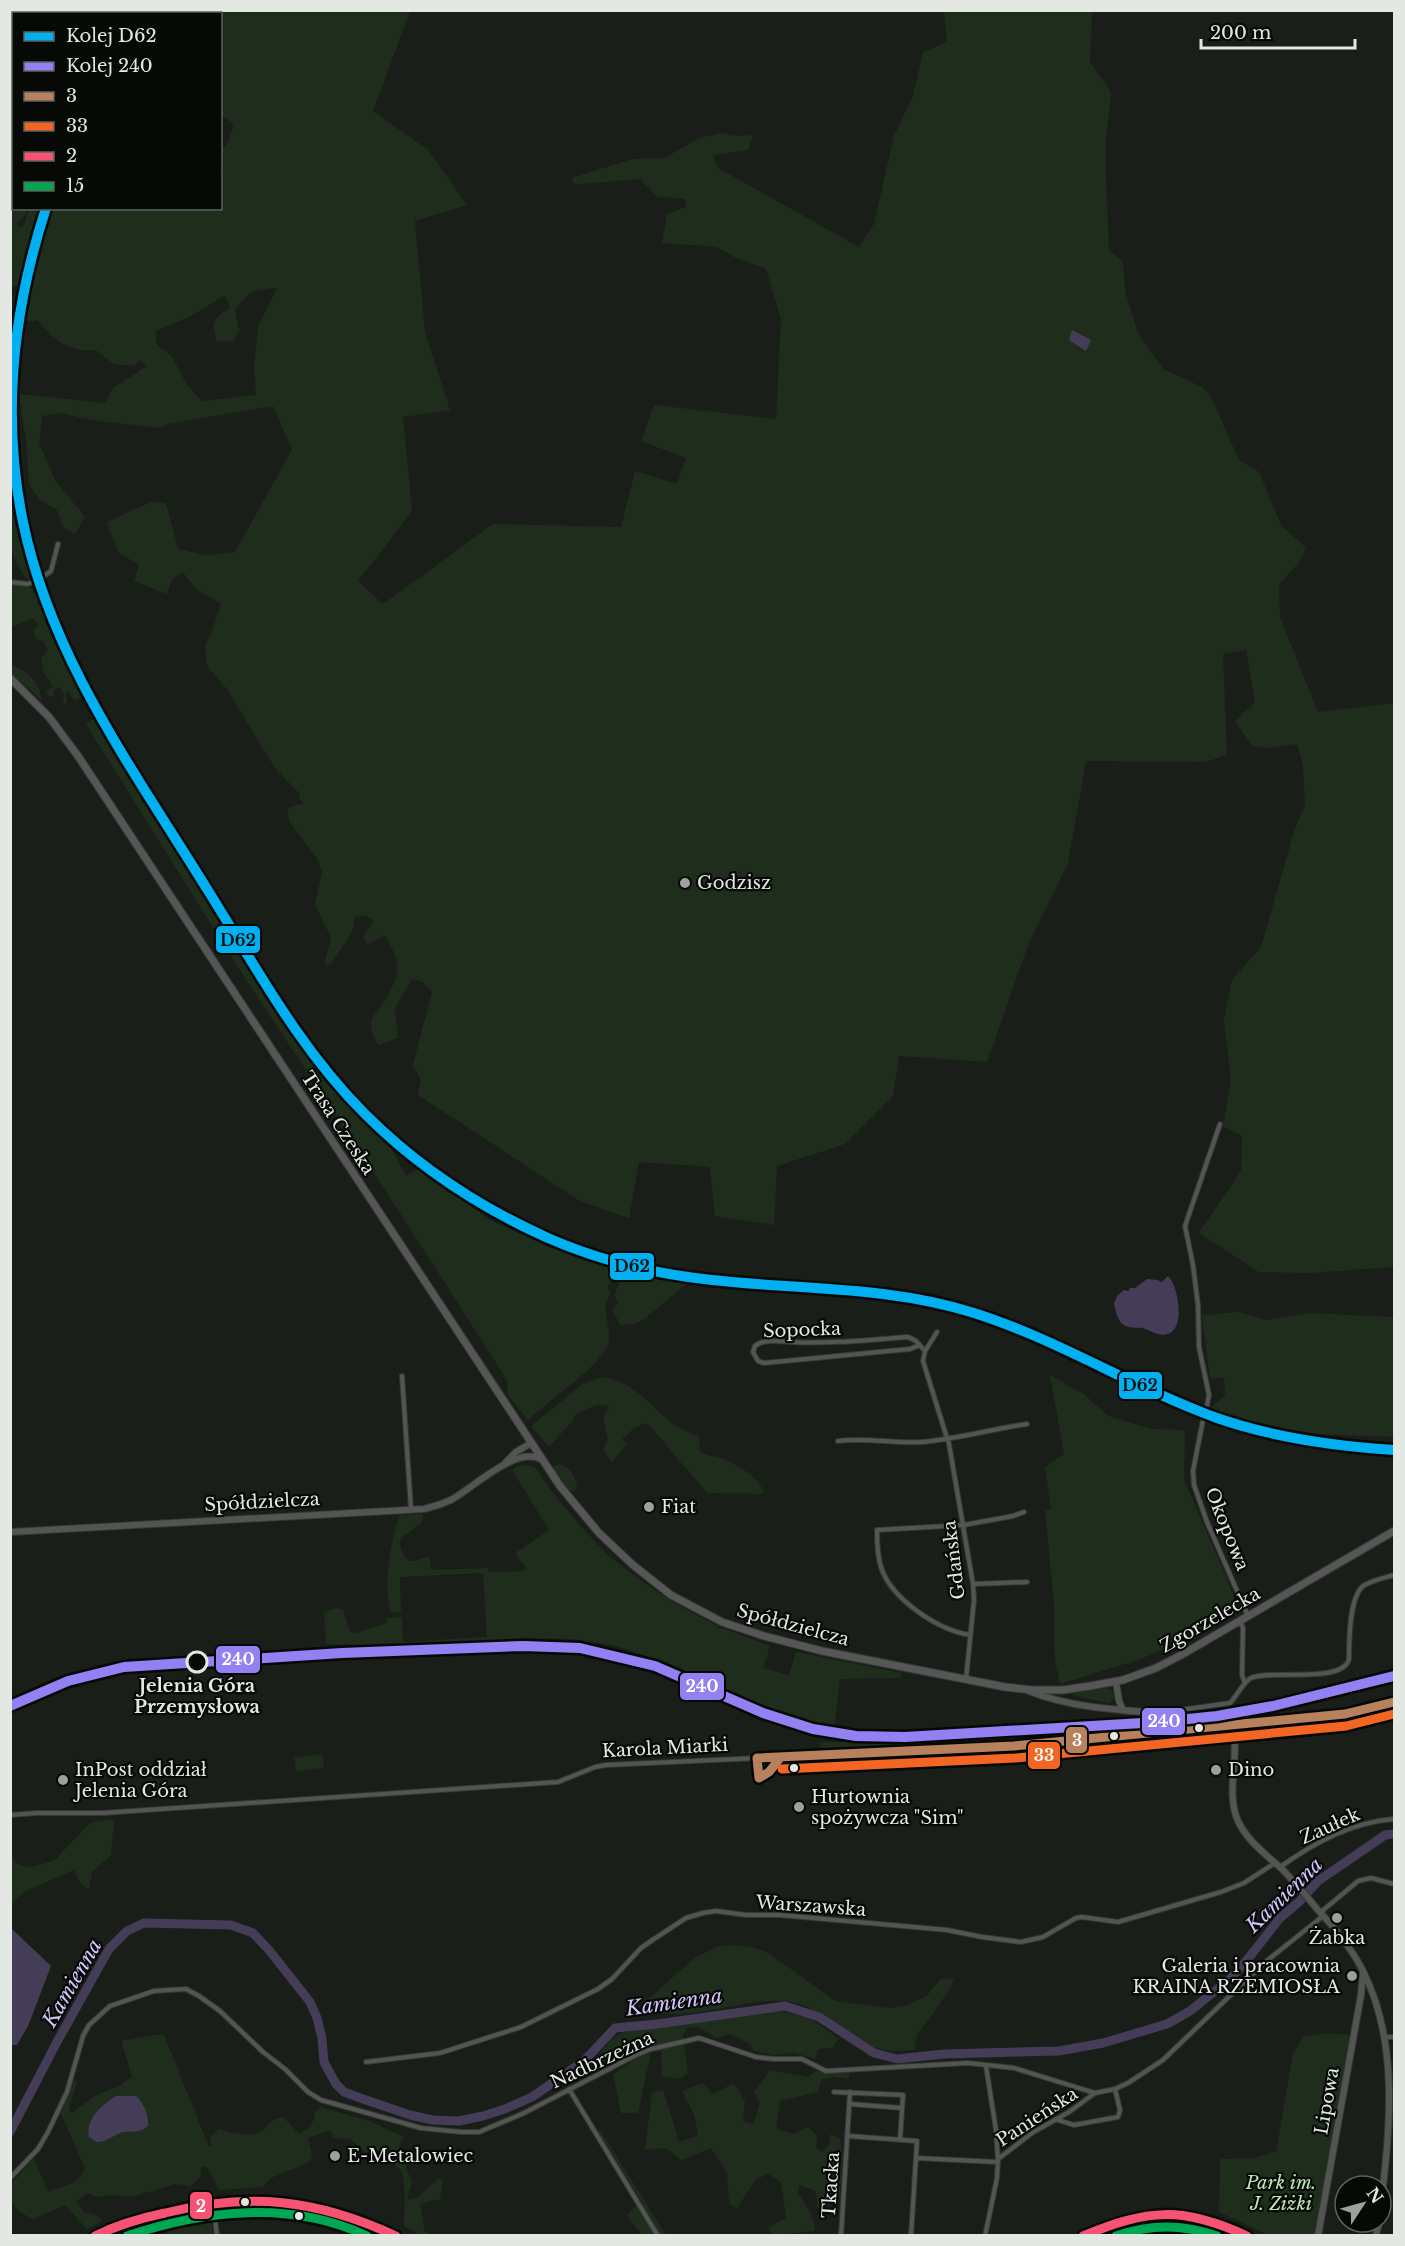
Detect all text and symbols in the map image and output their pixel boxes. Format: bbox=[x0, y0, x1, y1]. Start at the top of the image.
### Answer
legend bbox=[12, 12, 222, 210]
scale bar bbox=[1201, 12, 1356, 50]
text: 200 m bbox=[1210, 22, 1271, 44]
text: Kolej D62 bbox=[66, 25, 157, 47]
text: Kolej 240 bbox=[66, 55, 153, 77]
text: 3 bbox=[66, 85, 77, 107]
text: 33 bbox=[66, 115, 88, 137]
text: 2 bbox=[66, 145, 77, 167]
text: 15 bbox=[66, 175, 84, 197]
place label: Godzisz bbox=[697, 872, 771, 894]
marker: Godzisz bbox=[678, 876, 692, 890]
line badge: D62 bbox=[215, 925, 261, 954]
text: D62 bbox=[220, 930, 256, 950]
street label: Trasa Czeska bbox=[296, 1067, 380, 1179]
line badge: D62 bbox=[609, 1252, 655, 1281]
text: D62 bbox=[614, 1256, 650, 1276]
street label: Sopocka bbox=[763, 1318, 841, 1342]
line badge: D62 bbox=[1118, 1371, 1163, 1400]
text: D62 bbox=[1122, 1375, 1158, 1395]
street label: Okopowa bbox=[1200, 1484, 1254, 1574]
street label: Spółdzielcza bbox=[204, 1488, 320, 1516]
place label: Fiat bbox=[661, 1496, 696, 1518]
marker: Fiat bbox=[642, 1500, 656, 1514]
street label: Gdańska bbox=[938, 1519, 970, 1601]
street label: Zgorzelecka bbox=[1156, 1582, 1264, 1658]
street label: Spółdzielcza bbox=[734, 1599, 852, 1651]
line badge: 240 bbox=[215, 1645, 261, 1674]
text: 240 bbox=[221, 1649, 255, 1669]
marker: Jelenia Góra Przemysłowa bbox=[186, 1651, 208, 1673]
line badge: 240 bbox=[679, 1672, 725, 1701]
place label: Jelenia Góra Przemysłowa bbox=[134, 1675, 261, 1718]
text: 240 bbox=[685, 1676, 719, 1696]
line badge: 240 bbox=[1141, 1707, 1186, 1736]
text: 240 bbox=[1147, 1711, 1181, 1731]
unlabelled marker bbox=[1193, 1722, 1205, 1734]
line badge: 3 bbox=[1065, 1726, 1088, 1754]
text: 3 bbox=[1072, 1730, 1082, 1750]
unlabelled marker bbox=[1108, 1730, 1120, 1742]
street label: Karola Miarki bbox=[601, 1734, 729, 1762]
line badge: 33 bbox=[1027, 1741, 1061, 1770]
text: 33 bbox=[1034, 1745, 1054, 1765]
place label: InPost oddział Jelenia Góra bbox=[73, 1759, 207, 1802]
place label: Dino bbox=[1228, 1759, 1274, 1781]
unlabelled marker bbox=[788, 1762, 800, 1774]
marker: Dino bbox=[1209, 1763, 1223, 1777]
marker: InPost oddział Jelenia Góra bbox=[56, 1773, 70, 1787]
place label: Hurtownia spożywcza "Sim" bbox=[811, 1786, 964, 1829]
marker: Hurtownia spożywcza "Sim" bbox=[792, 1800, 806, 1814]
street label: Zaułek bbox=[1297, 1803, 1363, 1849]
water label: Kamienna bbox=[1240, 1853, 1327, 1938]
street label: Warszawska bbox=[754, 1891, 867, 1921]
marker: Żabka bbox=[1330, 1911, 1344, 1925]
place label: Żabka bbox=[1309, 1926, 1365, 1949]
water label: Kamienna bbox=[37, 1935, 107, 2032]
place label: Galeria i pracownia KRAINA RZEMIOSŁA bbox=[1132, 1955, 1341, 1998]
marker: Galeria i pracownia KRAINA RZEMIOSŁA bbox=[1345, 1969, 1359, 1983]
water label: Kamienna bbox=[623, 1983, 724, 2021]
street label: Nadbrzeżna bbox=[547, 2027, 657, 2093]
street label: Lipowa bbox=[1310, 2066, 1344, 2136]
street label: Panieńska bbox=[992, 2083, 1082, 2151]
place label: E-Metalowiec bbox=[347, 2145, 474, 2167]
marker: E-Metalowiec bbox=[328, 2149, 342, 2163]
street label: Tkacka bbox=[818, 2151, 844, 2219]
park label: Park im. J. Ziżki bbox=[1245, 2172, 1316, 2215]
north arrow bbox=[1333, 2174, 1393, 2234]
text: N bbox=[1363, 2183, 1388, 2207]
line badge: 2 bbox=[189, 2191, 213, 2220]
text: 2 bbox=[196, 2196, 206, 2216]
unlabelled marker bbox=[239, 2196, 251, 2208]
unlabelled marker bbox=[293, 2210, 305, 2222]

